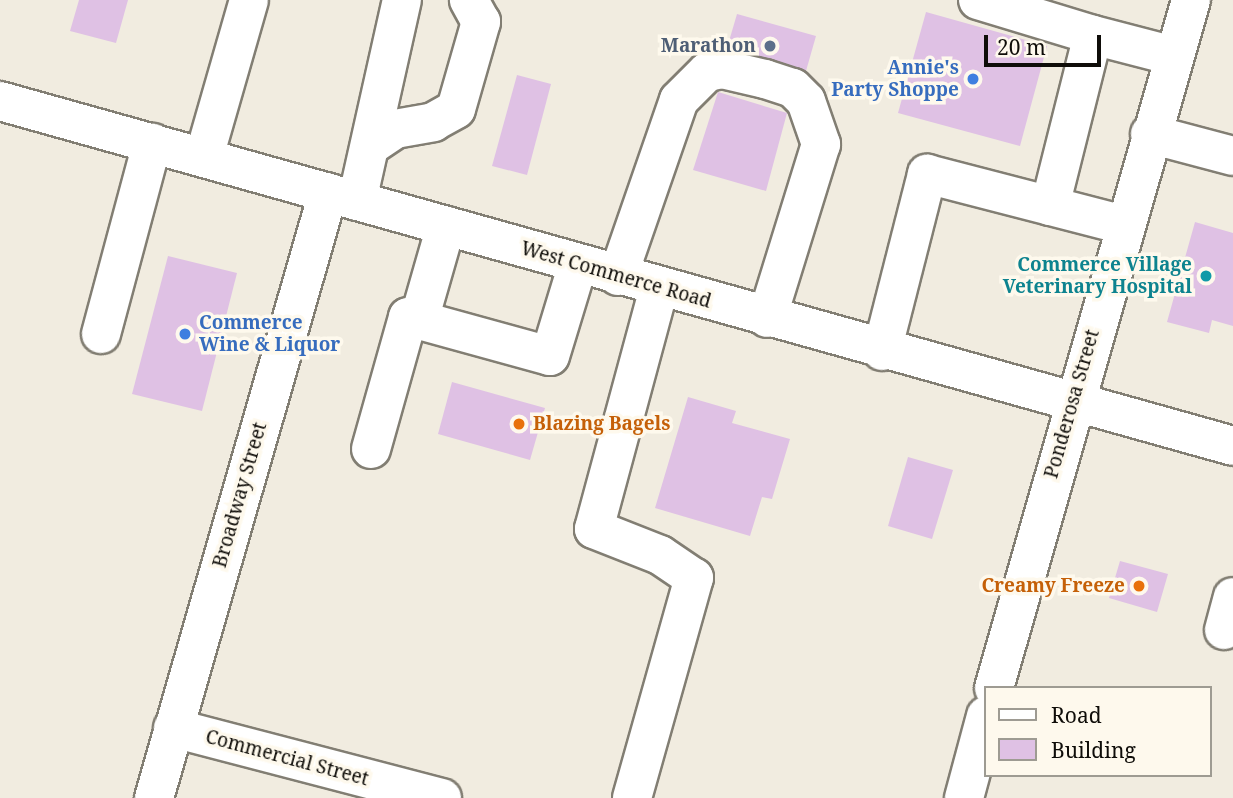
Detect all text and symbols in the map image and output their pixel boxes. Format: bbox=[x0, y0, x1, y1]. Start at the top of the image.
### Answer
scale bar bbox=[988, 21, 1105, 65]
text: 20 m bbox=[997, 33, 1046, 61]
place label: Marathon bbox=[661, 35, 756, 57]
marker: Marathon bbox=[762, 38, 778, 54]
place label: Annie's Party Shoppe bbox=[831, 57, 959, 101]
marker: Annie's Party Shoppe bbox=[965, 71, 981, 87]
street label: West Commerce Road bbox=[518, 237, 714, 313]
place label: Commerce Village Veterinary Hospital bbox=[1003, 254, 1192, 298]
marker: Commerce Village Veterinary Hospital bbox=[1198, 268, 1214, 284]
place label: Commerce Wine & Liquor bbox=[199, 312, 340, 356]
marker: Commerce Wine & Liquor bbox=[177, 326, 193, 342]
street label: Ponderosa Street bbox=[1040, 327, 1104, 481]
place label: Blazing Bagels bbox=[533, 413, 670, 435]
marker: Blazing Bagels bbox=[511, 416, 527, 432]
street label: Broadway Street bbox=[208, 420, 272, 570]
place label: Creamy Freeze bbox=[981, 575, 1125, 597]
marker: Creamy Freeze bbox=[1131, 578, 1147, 594]
legend bbox=[984, 686, 1212, 777]
text: Road bbox=[1051, 701, 1102, 729]
street label: Commercial Street bbox=[203, 725, 371, 791]
text: Building bbox=[1051, 736, 1136, 764]

